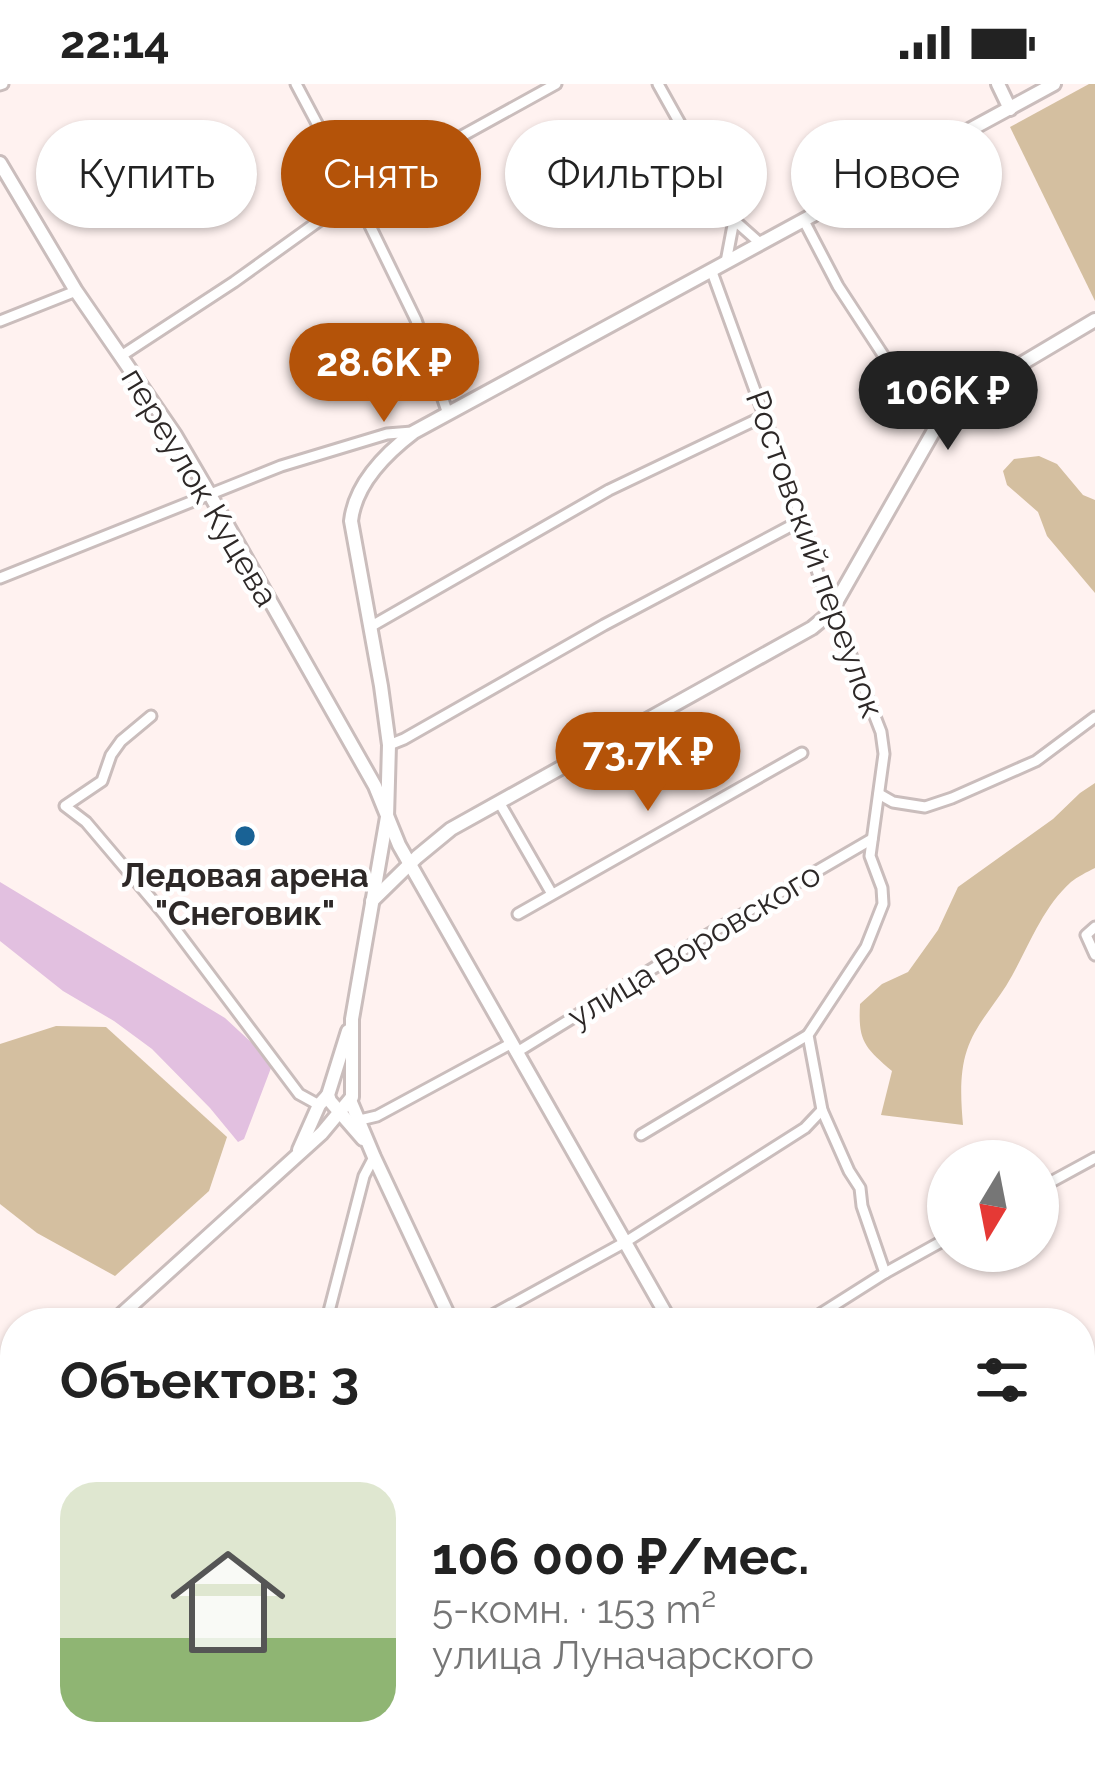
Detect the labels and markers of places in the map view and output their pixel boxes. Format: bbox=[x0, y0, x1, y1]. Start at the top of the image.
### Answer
pin: 28.6K ₽ bbox=[273, 323, 495, 425]
pin: 106K ₽ bbox=[850, 351, 1046, 453]
pin: 73.7K ₽ bbox=[537, 712, 759, 814]
marker: Ледовая арена "Снеговик" bbox=[232, 823, 258, 849]
place label: Ледовая арена "Снеговик" bbox=[121, 856, 369, 933]

